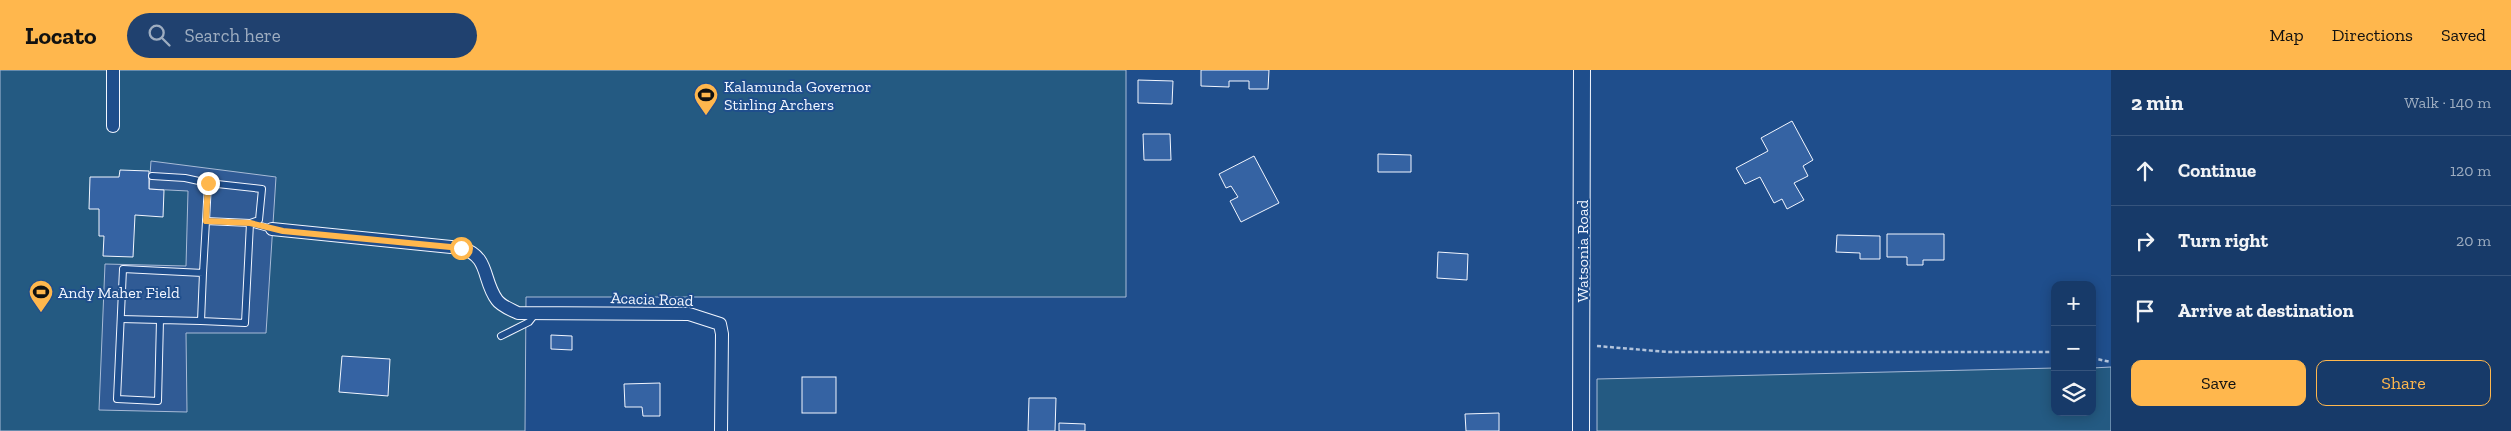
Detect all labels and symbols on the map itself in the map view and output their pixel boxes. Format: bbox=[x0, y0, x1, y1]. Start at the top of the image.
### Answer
place label: Kalamunda Governor Stirling Archers bbox=[724, 77, 872, 114]
sports icon: Kalamunda Governor Stirling Archers bbox=[693, 82, 719, 116]
route end bbox=[197, 172, 220, 195]
street label: Watsonia Road bbox=[1573, 200, 1592, 302]
route start bbox=[450, 237, 473, 260]
sports icon: Andy Maher Field bbox=[28, 279, 54, 313]
place label: Andy Maher Field bbox=[58, 283, 180, 302]
street label: Acacia Road bbox=[610, 288, 694, 310]

